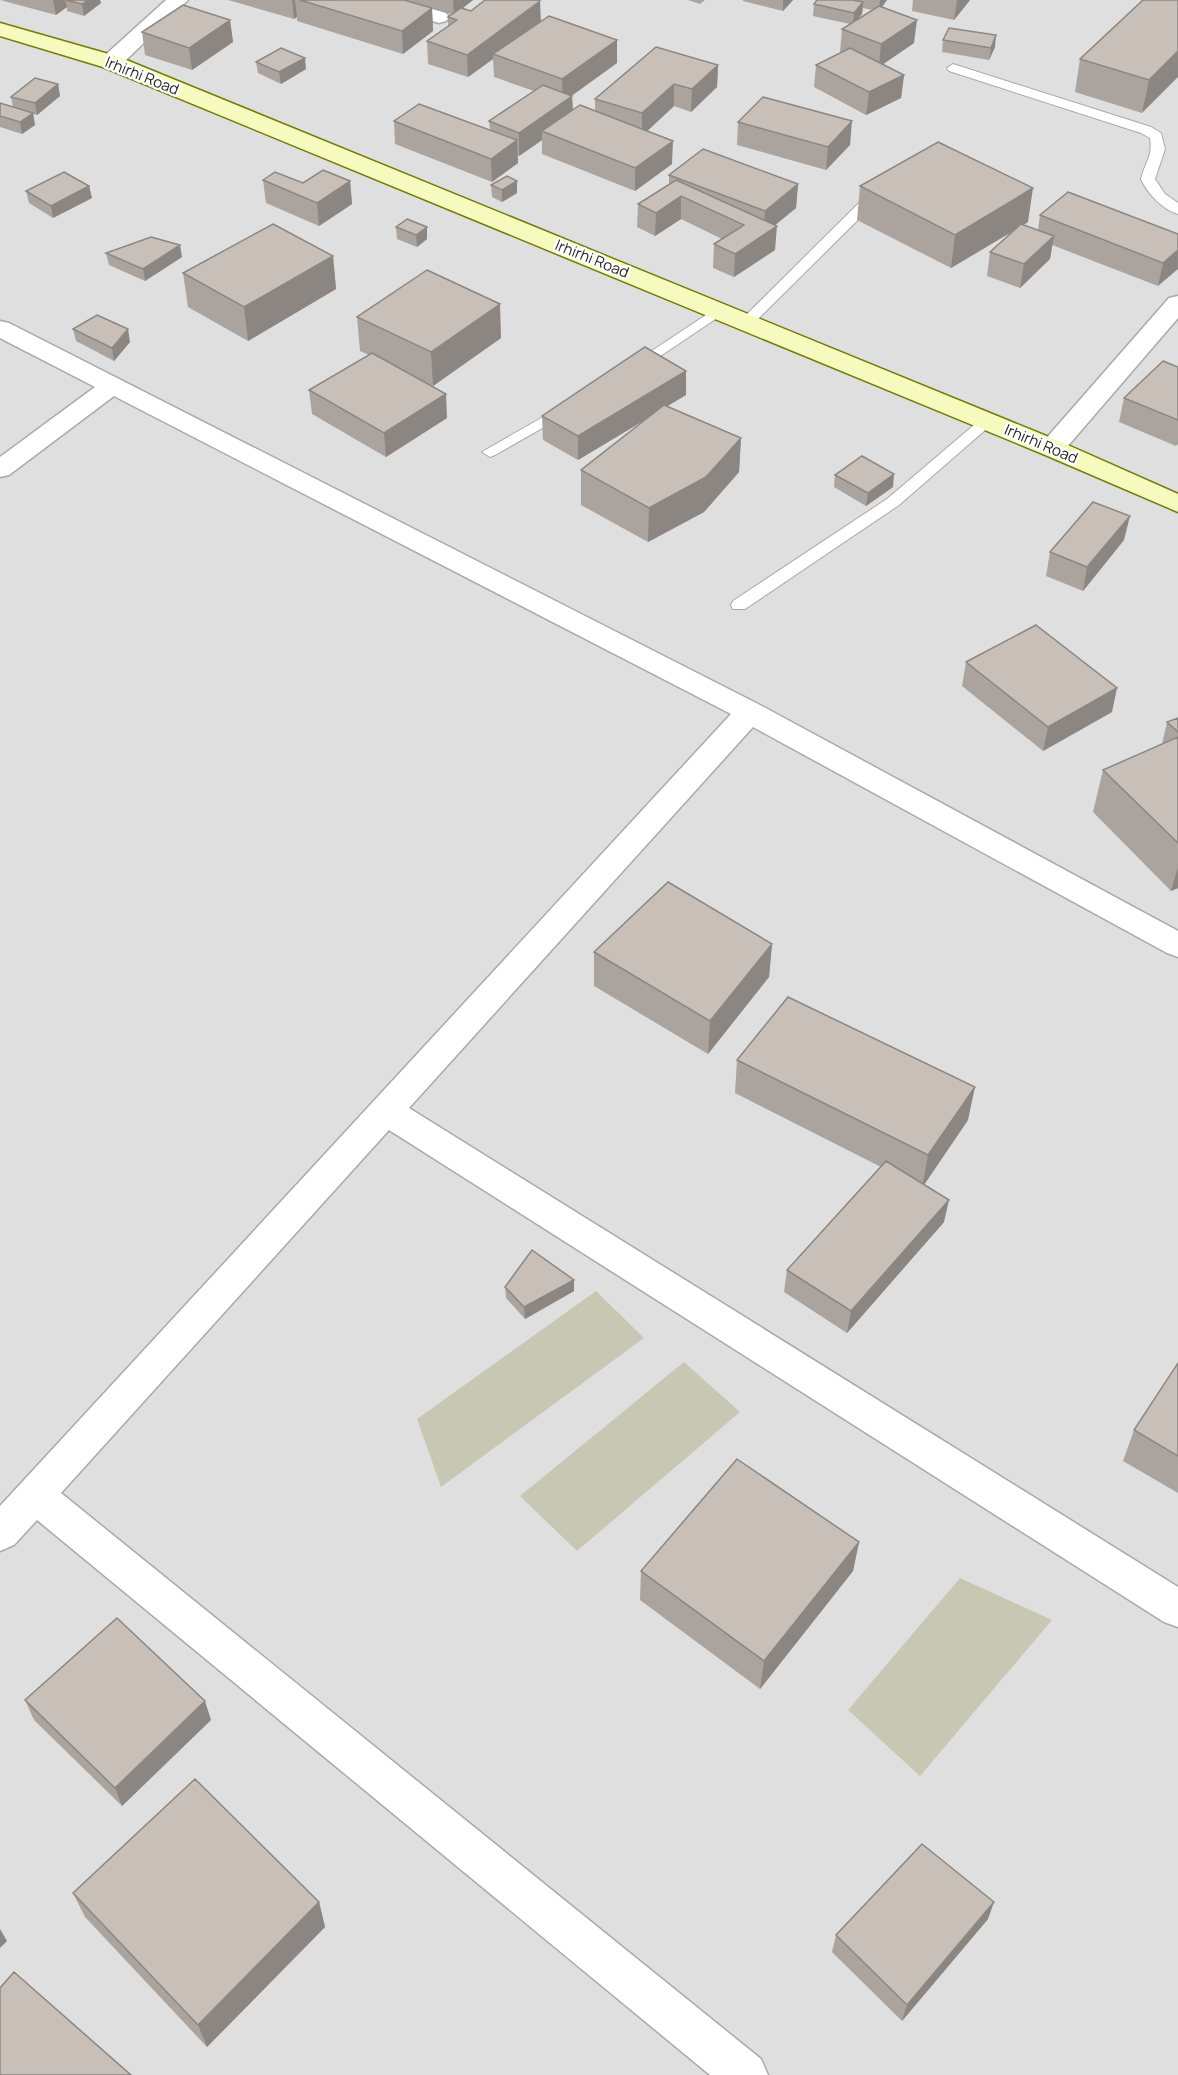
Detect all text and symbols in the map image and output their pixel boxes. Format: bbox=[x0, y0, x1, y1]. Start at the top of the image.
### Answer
street label: Irhirhi Road bbox=[102, 51, 182, 100]
street label: Irhirhi Road bbox=[552, 234, 632, 283]
street label: Irhirhi Road bbox=[1001, 419, 1081, 468]

